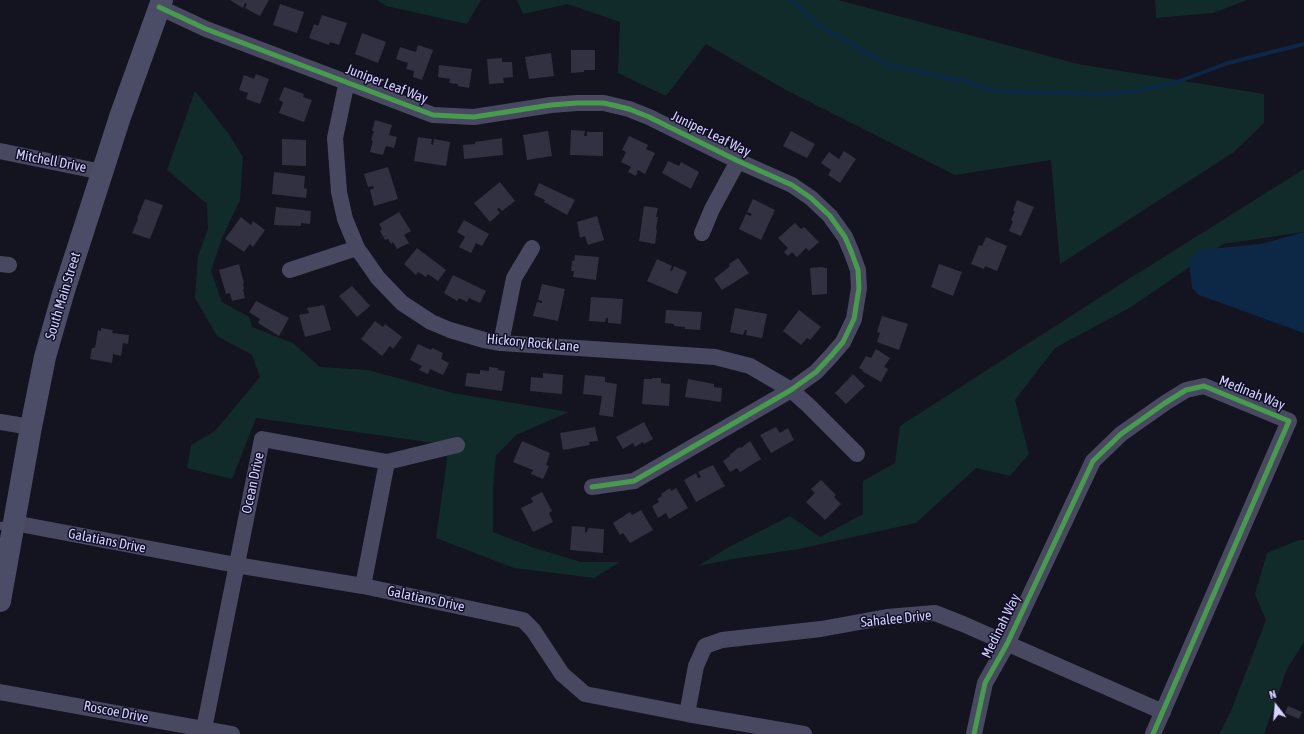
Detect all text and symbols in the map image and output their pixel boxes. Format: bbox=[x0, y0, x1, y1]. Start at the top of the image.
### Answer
street label: Juniper Leaf Way bbox=[344, 61, 430, 107]
street label: Juniper Leaf Way bbox=[669, 108, 753, 160]
street label: Mitchell Drive bbox=[14, 146, 88, 176]
street label: South Main Street bbox=[42, 250, 84, 342]
street label: Hickory Rock Lane bbox=[486, 331, 580, 355]
street label: Medinah Way bbox=[1217, 372, 1287, 414]
street label: Ocean Drive bbox=[238, 451, 268, 515]
street label: Galatians Drive bbox=[67, 525, 147, 557]
street label: Galatians Drive bbox=[386, 583, 466, 615]
street label: Medinah Way bbox=[978, 591, 1024, 661]
street label: Sahalee Drive bbox=[860, 607, 932, 631]
north arrow bbox=[1256, 686, 1296, 726]
text: N bbox=[1268, 688, 1277, 701]
street label: Roscoe Drive bbox=[82, 697, 150, 727]

